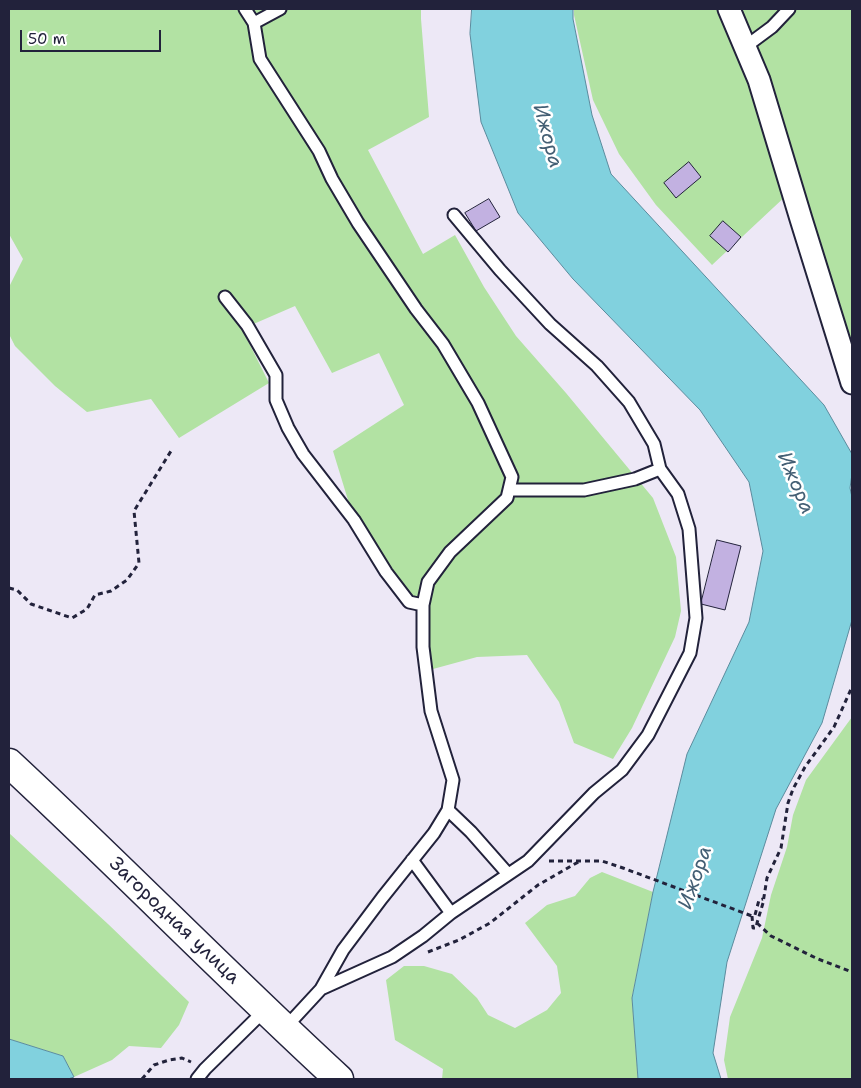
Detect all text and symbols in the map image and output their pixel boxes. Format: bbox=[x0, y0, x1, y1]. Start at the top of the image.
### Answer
scale bar bbox=[22, 20, 164, 52]
text: 50 m bbox=[28, 29, 66, 49]
water label: Ижора bbox=[527, 101, 567, 171]
water label: Ижора bbox=[771, 448, 819, 518]
water label: Ижора bbox=[674, 843, 718, 913]
street label: Загородная улица bbox=[104, 853, 244, 989]

